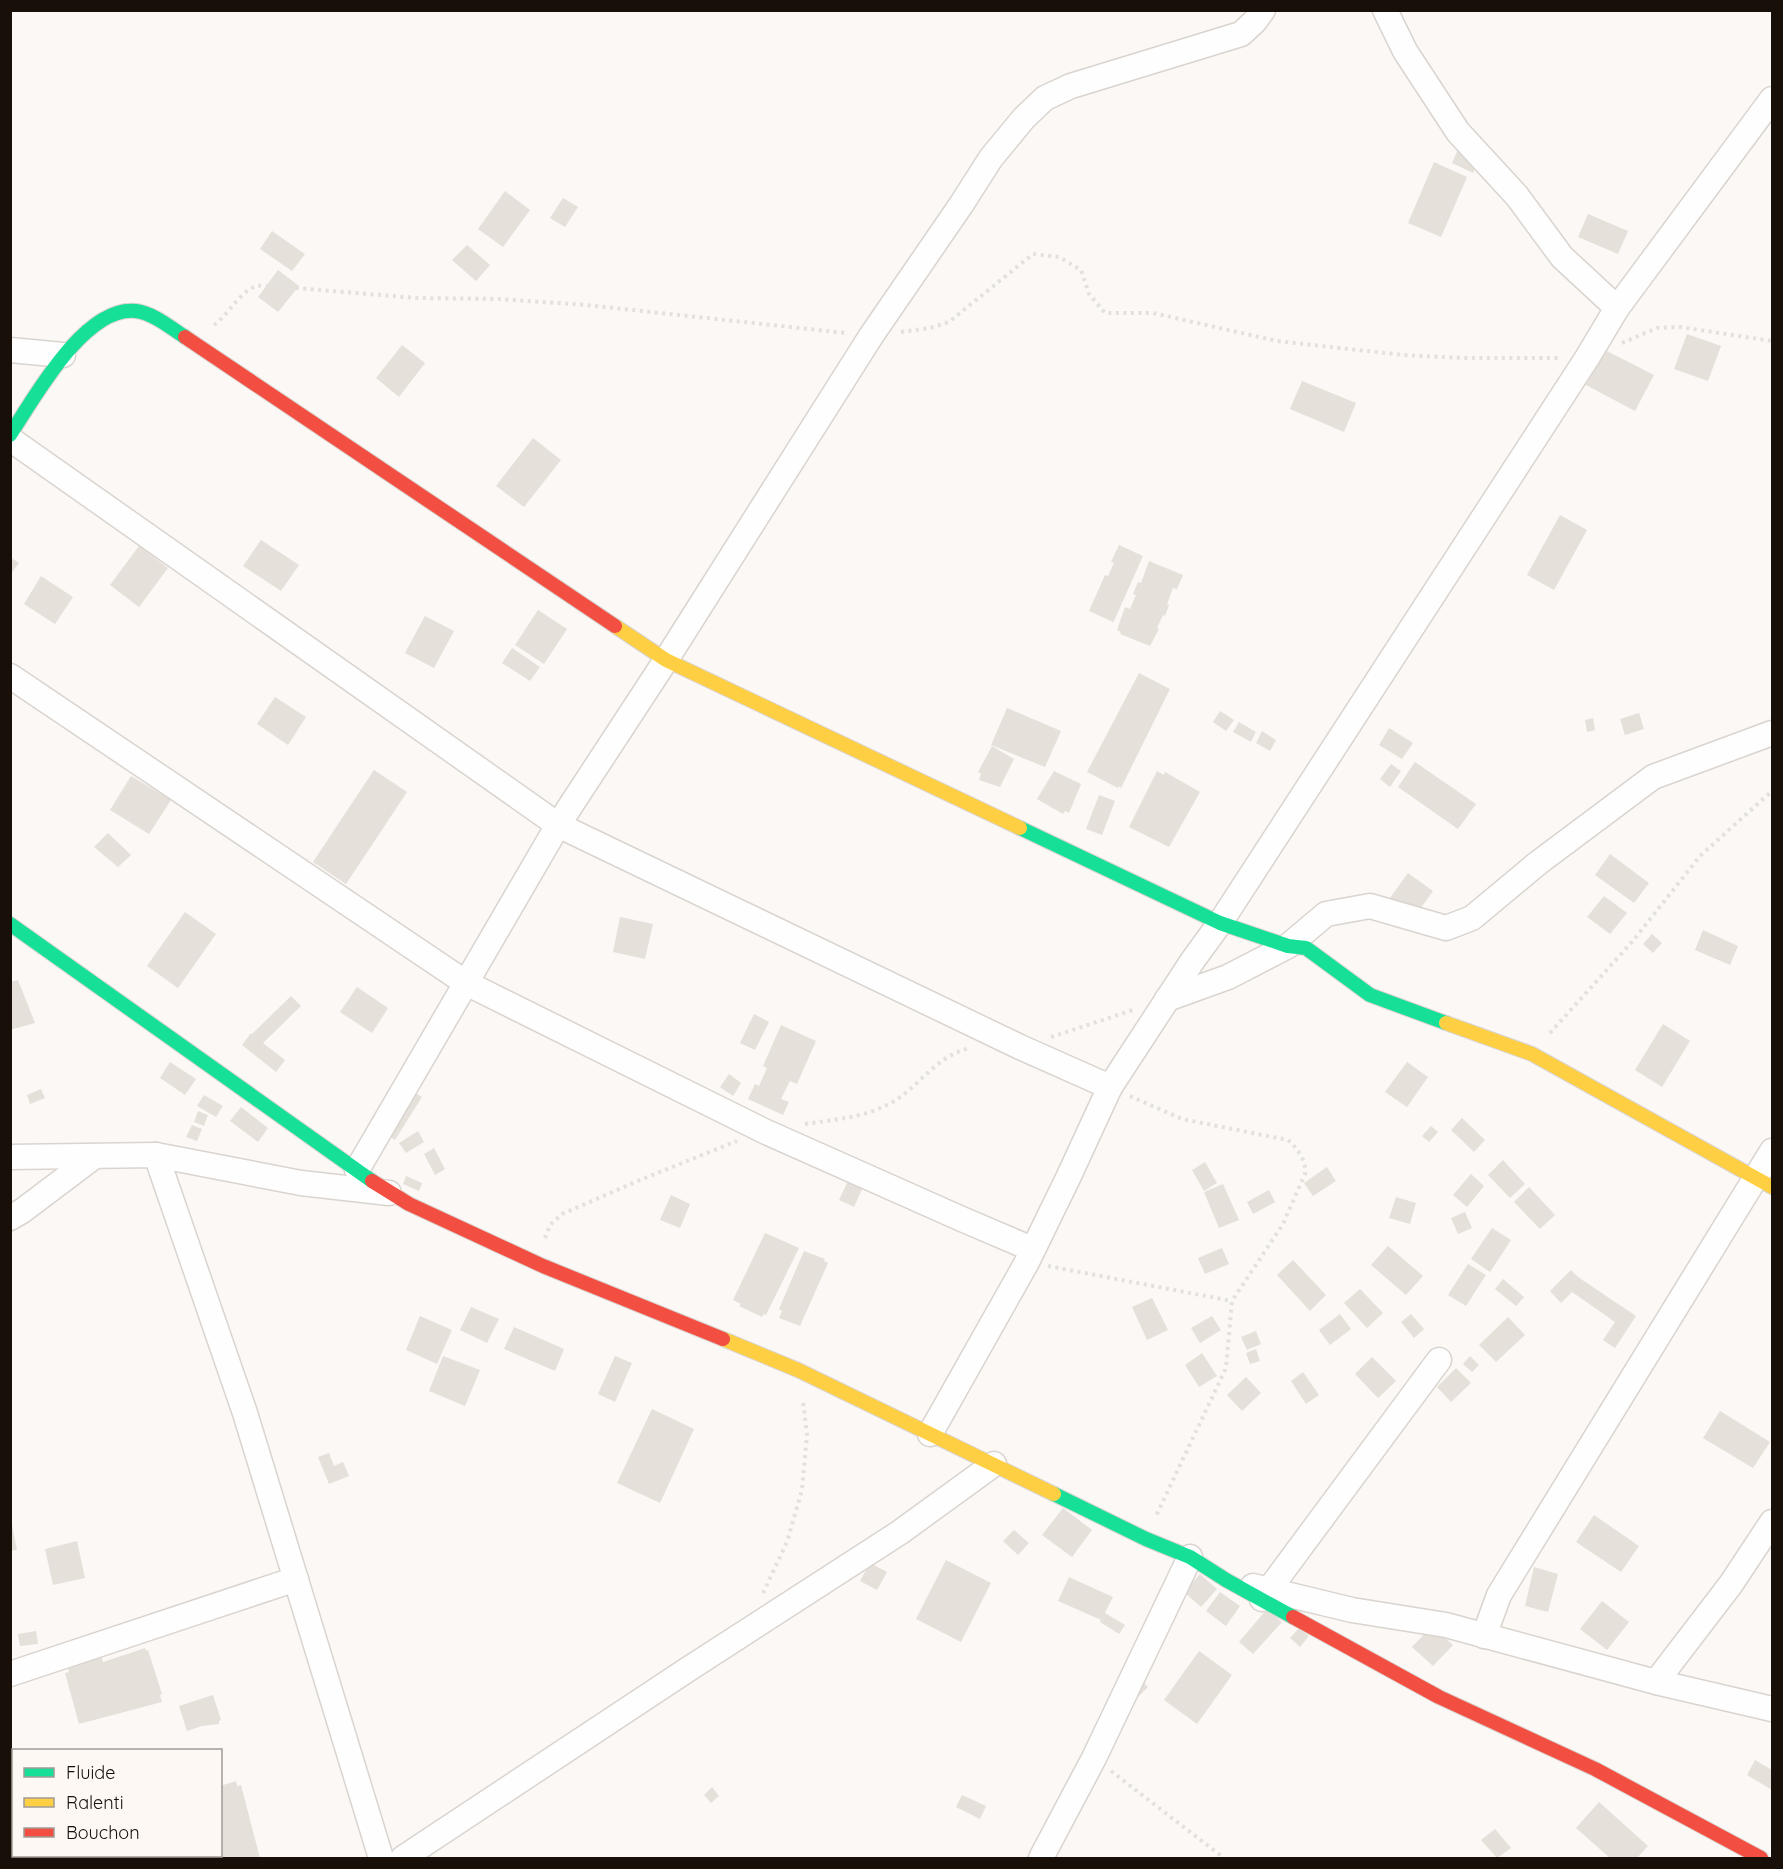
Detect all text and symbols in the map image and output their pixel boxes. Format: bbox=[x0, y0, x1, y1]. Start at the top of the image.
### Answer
legend bbox=[12, 1749, 222, 1857]
text: Fluide bbox=[66, 1761, 115, 1784]
text: Ralenti bbox=[66, 1791, 124, 1814]
text: Bouchon bbox=[66, 1821, 140, 1844]

